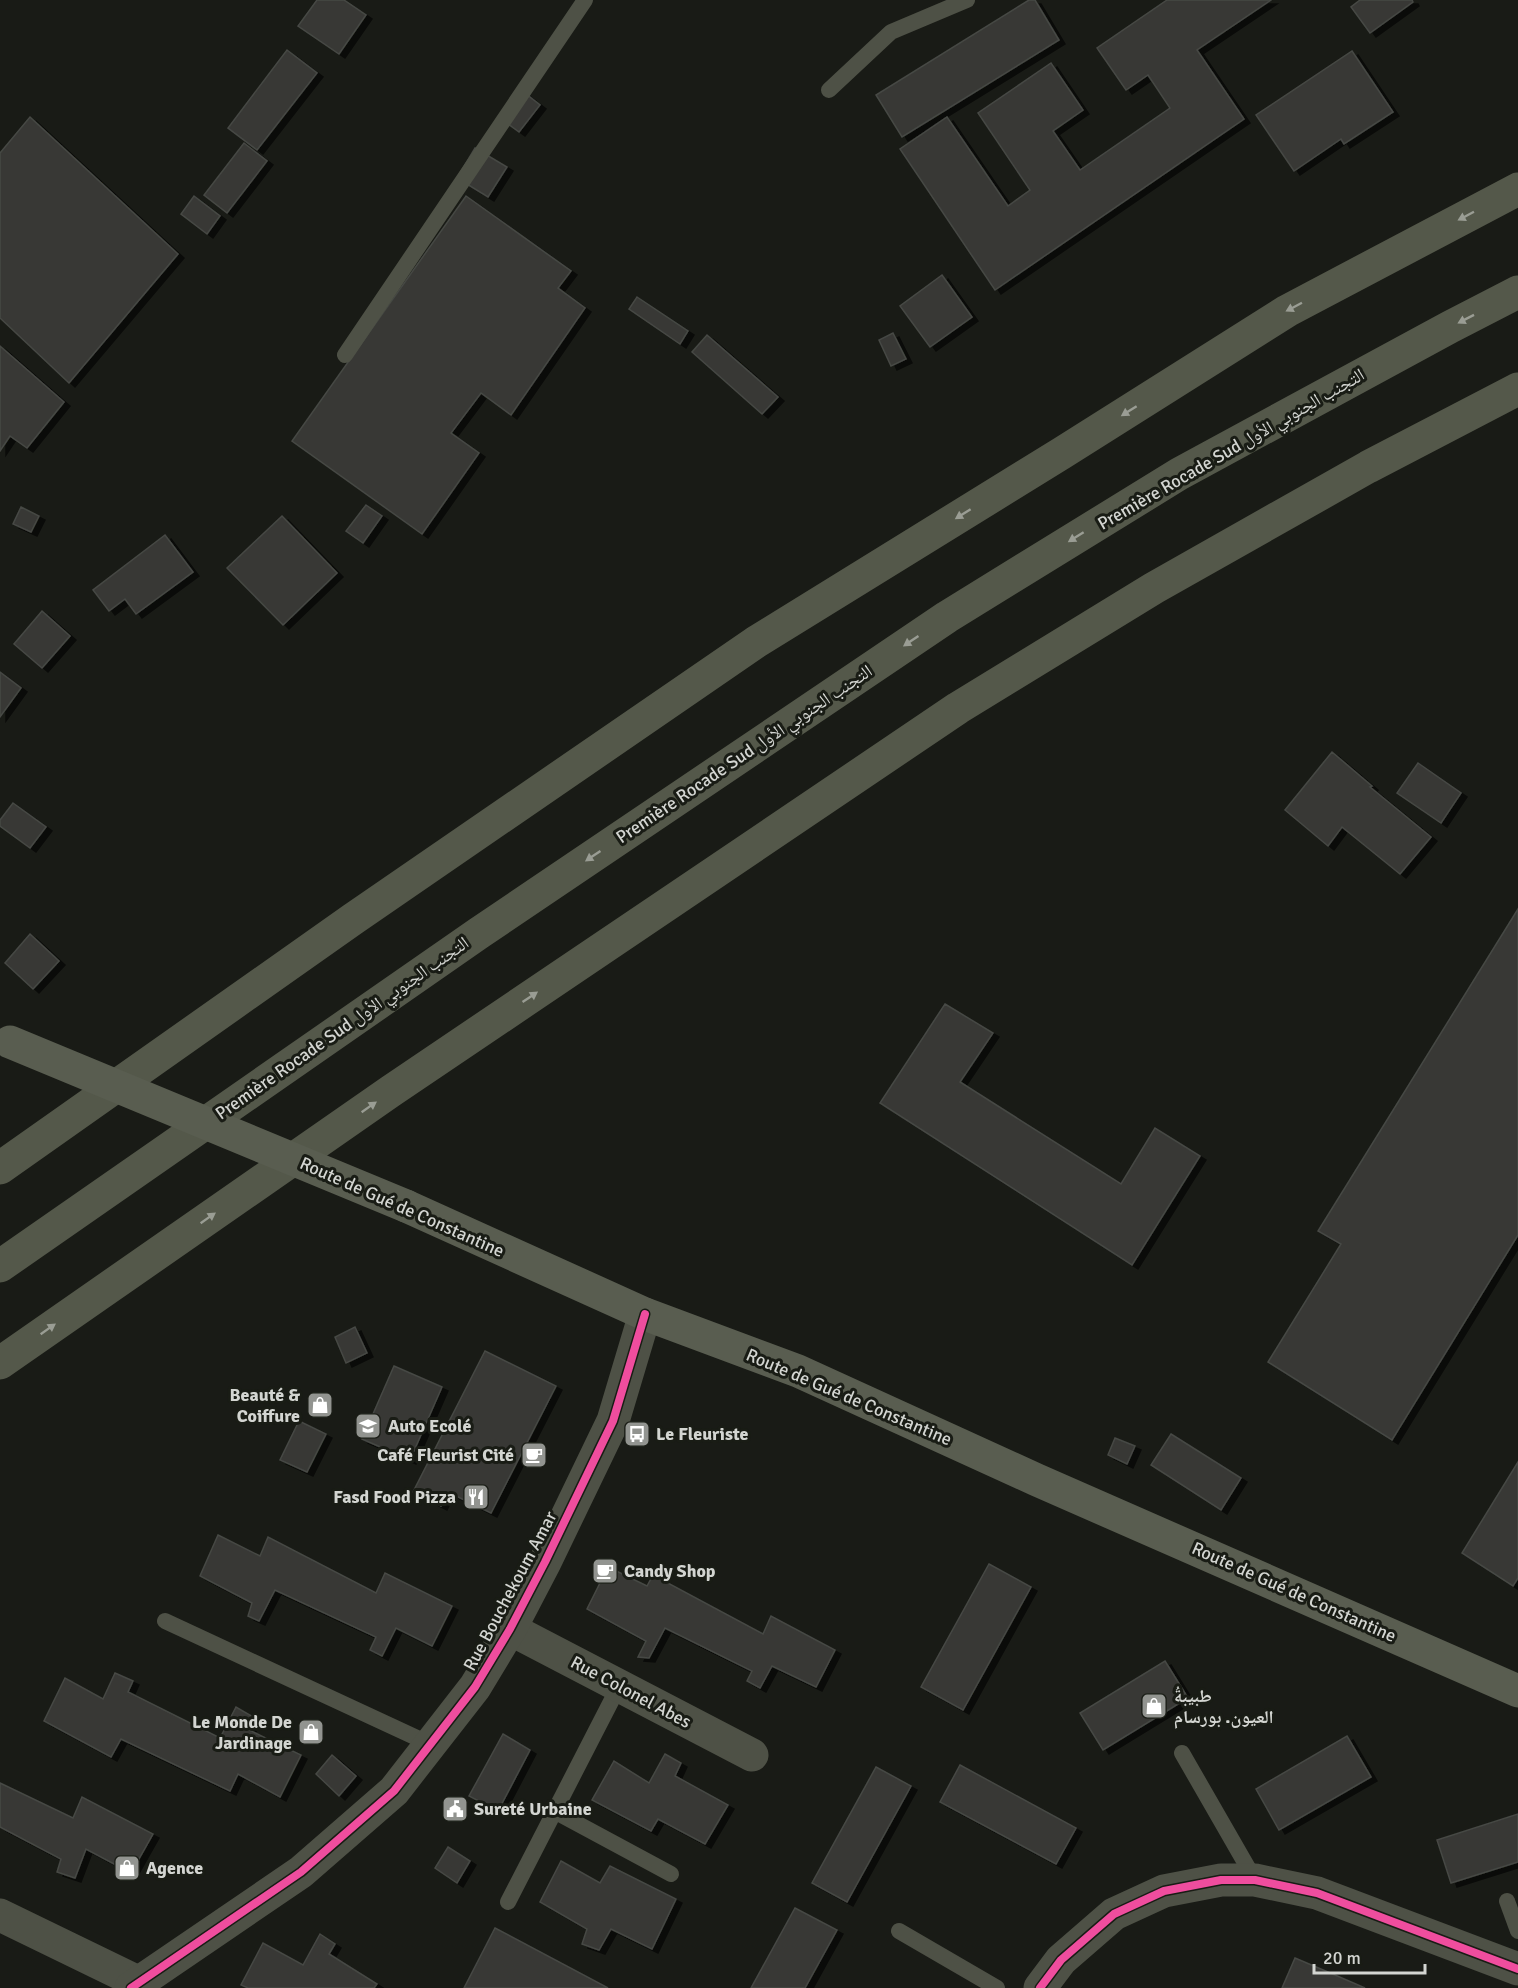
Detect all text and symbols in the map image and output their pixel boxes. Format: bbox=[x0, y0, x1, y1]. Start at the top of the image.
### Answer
one-way arrow bbox=[1458, 211, 1475, 221]
one-way arrow bbox=[1285, 302, 1302, 312]
one-way arrow bbox=[1457, 314, 1474, 323]
street label: Première Rocade Sud التجنب الجنوبي الأول bbox=[1094, 363, 1370, 538]
one-way arrow bbox=[1121, 405, 1137, 416]
one-way arrow bbox=[955, 509, 971, 520]
one-way arrow bbox=[1068, 532, 1084, 543]
one-way arrow bbox=[903, 635, 919, 646]
street label: Première Rocade Sud التجنب الجنوبي الأول bbox=[612, 660, 878, 851]
one-way arrow bbox=[585, 850, 601, 861]
street label: Première Rocade Sud التجنب الجنوبي الأول bbox=[211, 932, 475, 1127]
one-way arrow bbox=[522, 992, 538, 1003]
one-way arrow bbox=[360, 1101, 376, 1113]
street label: Route de Gué de Constantine bbox=[296, 1152, 508, 1262]
one-way arrow bbox=[200, 1212, 216, 1224]
one-way arrow bbox=[40, 1324, 56, 1335]
street label: Route de Gué de Constantine bbox=[743, 1344, 955, 1450]
place label: Beauté & Coiffure bbox=[230, 1384, 300, 1427]
shop icon: Beauté & Coiffure bbox=[305, 1390, 335, 1420]
school or university icon: Auto Ecolé bbox=[353, 1411, 383, 1441]
place label: Auto Ecolé bbox=[388, 1415, 471, 1437]
bus stop icon: Le Fleuriste bbox=[622, 1419, 652, 1449]
place label: Le Fleuriste bbox=[656, 1423, 748, 1445]
cafe icon: Café Fleurist Cité bbox=[519, 1440, 549, 1470]
place label: Café Fleurist Cité bbox=[377, 1444, 514, 1466]
restaurant icon: Fasd Food Pizza bbox=[461, 1482, 491, 1512]
place label: Fasd Food Pizza bbox=[333, 1486, 456, 1508]
street label: Rue Bouchekoum Amar bbox=[459, 1507, 562, 1675]
street label: Route de Gué de Constantine bbox=[1188, 1537, 1400, 1647]
cafe icon: Candy Shop bbox=[590, 1556, 620, 1586]
place label: Candy Shop bbox=[624, 1560, 716, 1582]
street label: Rue Colonel Abes bbox=[567, 1651, 695, 1733]
place label: طبيبةُ العيون. بورسام bbox=[1174, 1685, 1274, 1729]
shop icon: طبيبةُ العيون. بورسام bbox=[1139, 1691, 1169, 1721]
place label: Le Monde De Jardinage bbox=[192, 1711, 292, 1754]
shop icon: Le Monde De Jardinage bbox=[296, 1717, 326, 1747]
public building icon: Sureté Urbaine bbox=[440, 1794, 470, 1824]
place label: Sureté Urbaine bbox=[474, 1798, 592, 1820]
shop icon: Agence bbox=[112, 1853, 142, 1883]
place label: Agence bbox=[146, 1857, 203, 1879]
scale bar bbox=[1314, 1937, 1425, 1975]
text: 20 m bbox=[1323, 1947, 1361, 1969]

